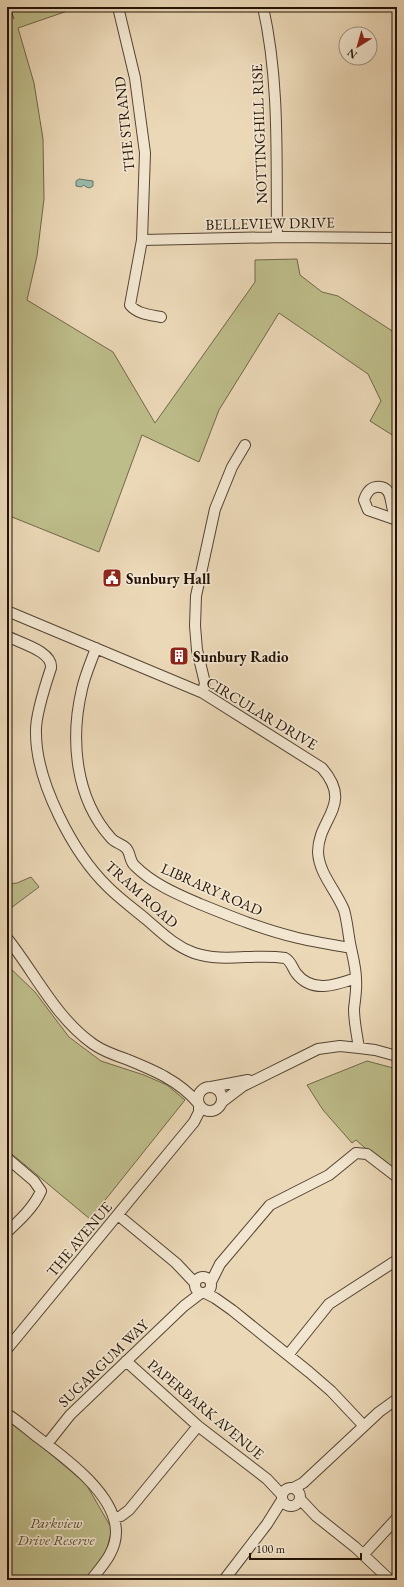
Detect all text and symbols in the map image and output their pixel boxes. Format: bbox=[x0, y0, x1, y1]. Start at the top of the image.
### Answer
north arrow bbox=[338, 26, 378, 66]
text: N bbox=[344, 46, 360, 62]
street label: NOTTINGHILL RISE bbox=[247, 63, 271, 204]
street label: THE STRAND bbox=[110, 75, 138, 173]
street label: BELLEVIEW DRIVE bbox=[205, 212, 335, 234]
public building icon: Sunbury Hall bbox=[101, 567, 123, 589]
place label: Sunbury Hall bbox=[126, 569, 211, 588]
building icon: Sunbury Radio bbox=[168, 645, 190, 667]
place label: Sunbury Radio bbox=[193, 647, 289, 666]
street label: CIRCULAR DRIVE bbox=[203, 672, 322, 754]
street label: TRAM ROAD bbox=[102, 856, 182, 932]
street label: LIBRARY ROAD bbox=[158, 858, 266, 920]
street label: THE AVENUE bbox=[42, 1197, 116, 1280]
street label: SUGARGUM WAY bbox=[54, 1314, 153, 1411]
street label: PAPERBARK AVENUE bbox=[144, 1355, 268, 1464]
park label: Parkview Drive Reserve bbox=[16, 1513, 96, 1549]
scale bar bbox=[250, 1535, 361, 1561]
text: 100 m bbox=[256, 1541, 286, 1557]

